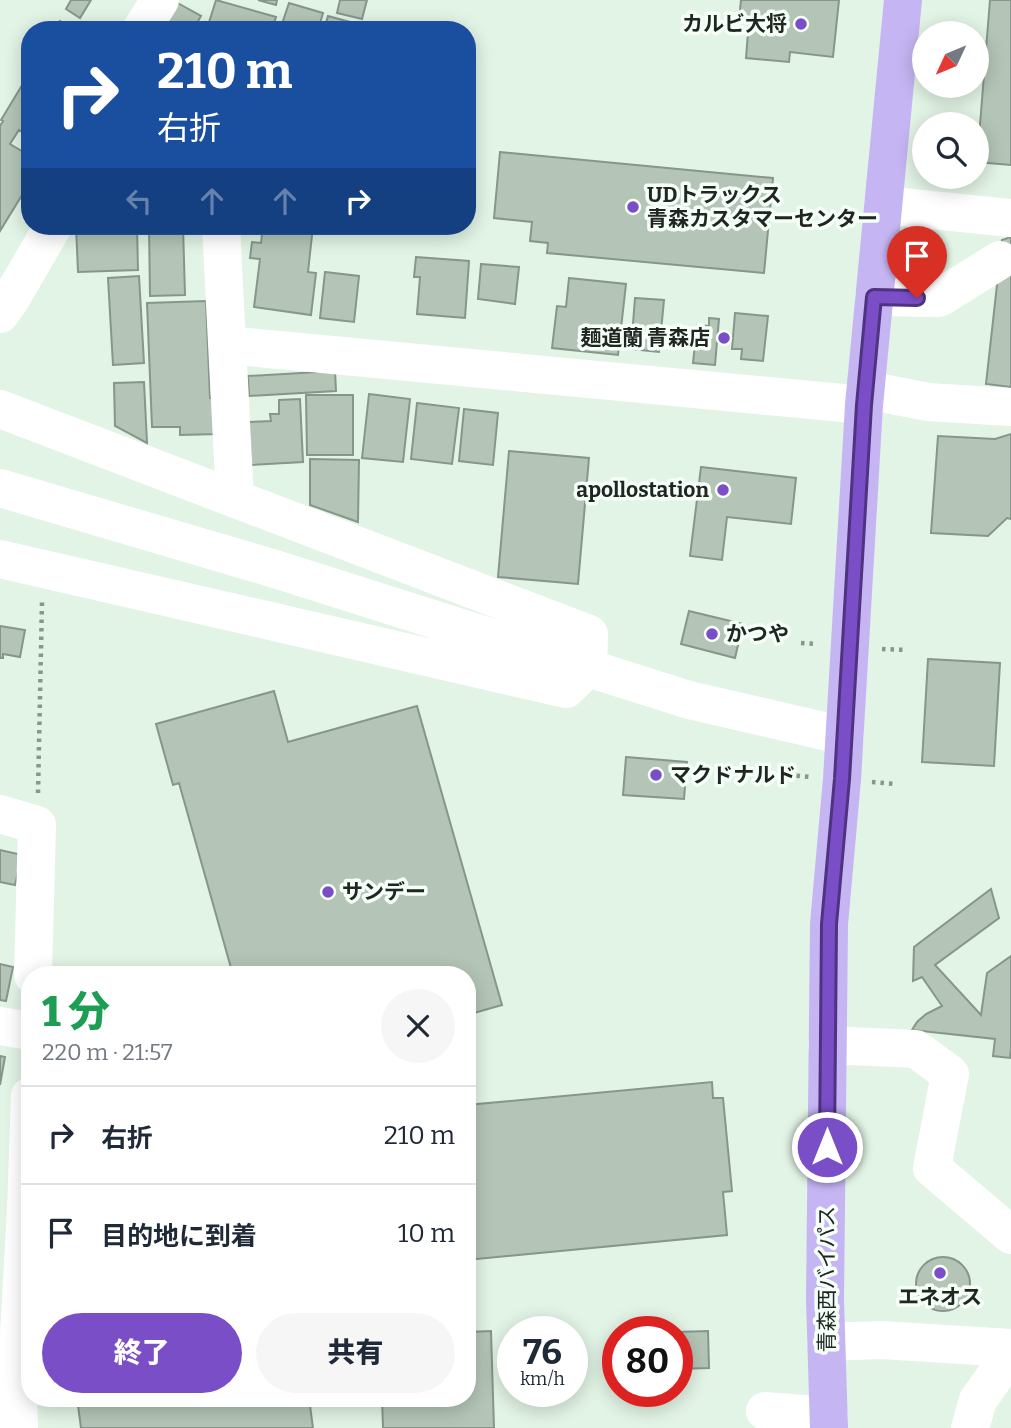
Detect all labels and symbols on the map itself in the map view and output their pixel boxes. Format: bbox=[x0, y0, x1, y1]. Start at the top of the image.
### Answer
place label: カルビ大将 bbox=[682, 11, 787, 37]
marker: カルビ大将 bbox=[793, 16, 809, 32]
north arrow bbox=[912, 21, 989, 98]
place label: UDトラックス 青森カスタマーセンター bbox=[647, 182, 878, 232]
marker: UDトラックス 青森カスタマーセンター bbox=[625, 199, 641, 215]
pin bbox=[887, 226, 947, 298]
place label: 麺道蘭 青森店 bbox=[580, 325, 710, 351]
marker: 麺道蘭 青森店 bbox=[716, 330, 732, 346]
place label: apollostation bbox=[576, 477, 709, 503]
marker: apollostation bbox=[715, 482, 731, 498]
place label: かつや bbox=[726, 621, 789, 647]
marker: かつや bbox=[704, 626, 720, 642]
place label: マクドナルド bbox=[670, 762, 796, 788]
marker: マクドナルド bbox=[648, 767, 664, 783]
place label: サンデー bbox=[342, 879, 426, 905]
marker: サンデー bbox=[320, 884, 336, 900]
position arrow bbox=[790, 1110, 864, 1184]
street label: 青森西バイパス bbox=[814, 1206, 840, 1352]
marker: エネオス bbox=[932, 1265, 948, 1281]
place label: エネオス bbox=[898, 1284, 982, 1310]
speed limit sign: 80 bbox=[602, 1316, 693, 1407]

